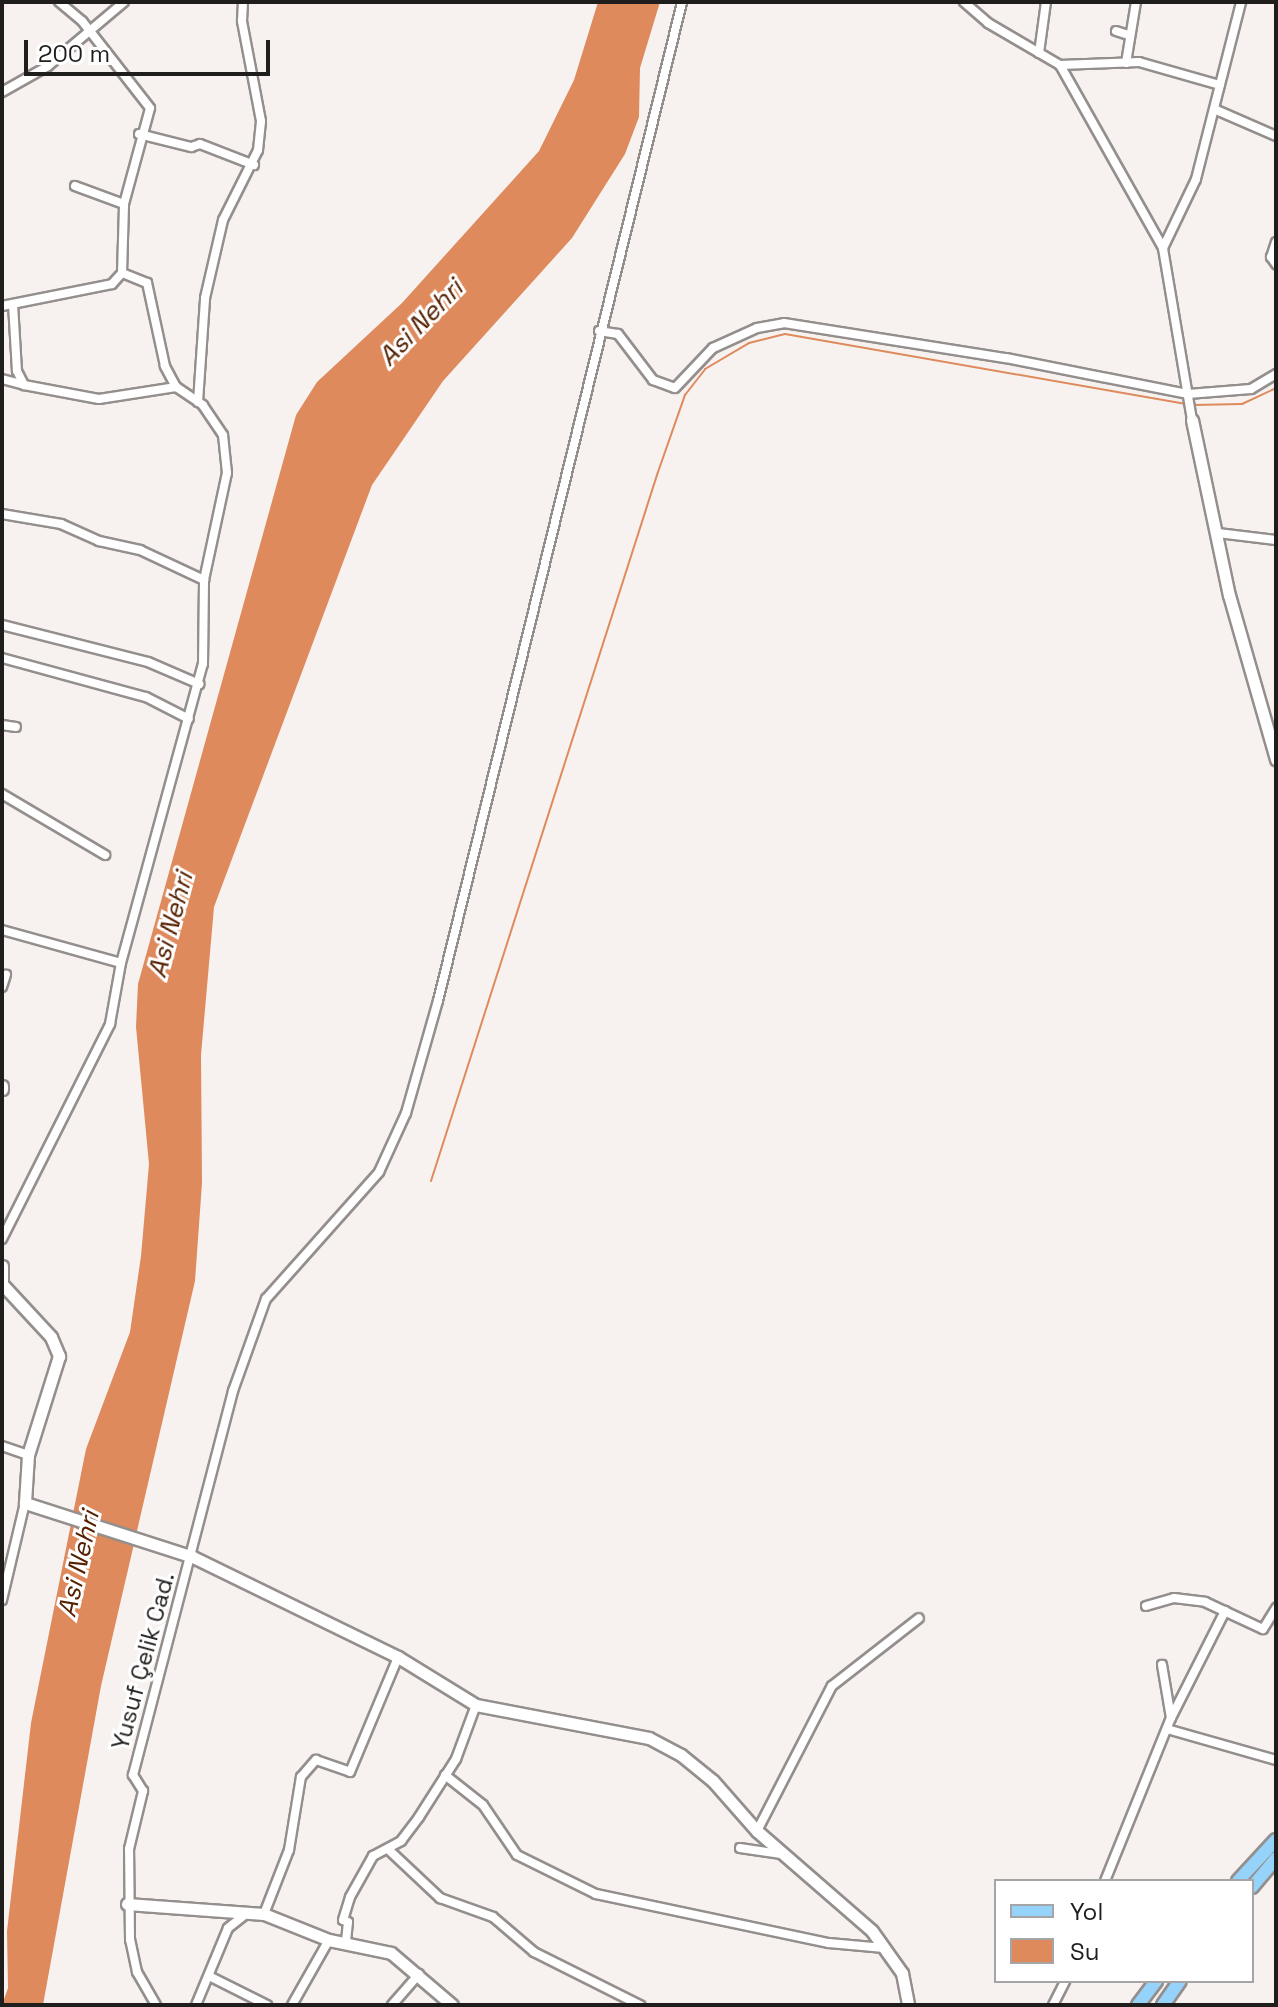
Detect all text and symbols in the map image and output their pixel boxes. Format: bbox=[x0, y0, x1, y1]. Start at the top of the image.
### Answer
scale bar bbox=[28, 24, 274, 74]
text: 200 m bbox=[38, 38, 110, 69]
water label: Asi Nehri bbox=[372, 273, 470, 373]
water label: Asi Nehri bbox=[142, 869, 200, 981]
water label: Asi Nehri bbox=[52, 1508, 106, 1620]
street label: Yusuf Çelik Cad. bbox=[105, 1569, 181, 1753]
legend bbox=[994, 1879, 1254, 1983]
text: Yol bbox=[1070, 1896, 1103, 1927]
text: Su bbox=[1070, 1936, 1099, 1967]

